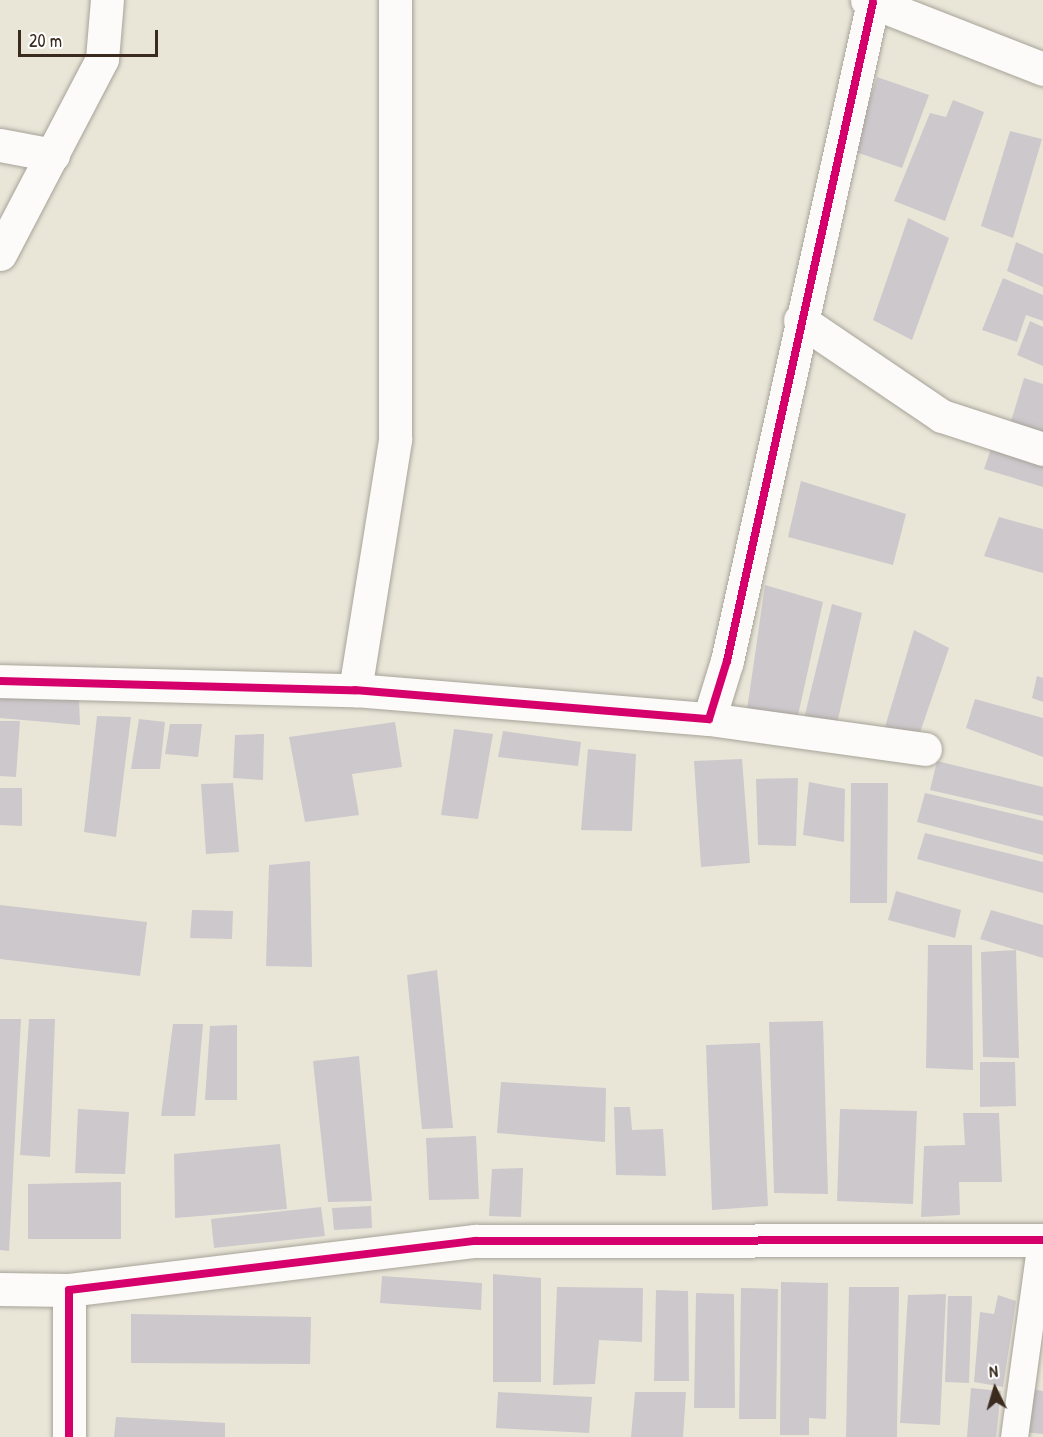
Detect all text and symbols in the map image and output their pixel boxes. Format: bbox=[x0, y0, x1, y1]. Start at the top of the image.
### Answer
scale bar bbox=[21, 18, 160, 56]
text: 20 m bbox=[29, 28, 62, 53]
north arrow bbox=[965, 1359, 1025, 1419]
text: N bbox=[988, 1360, 999, 1382]

